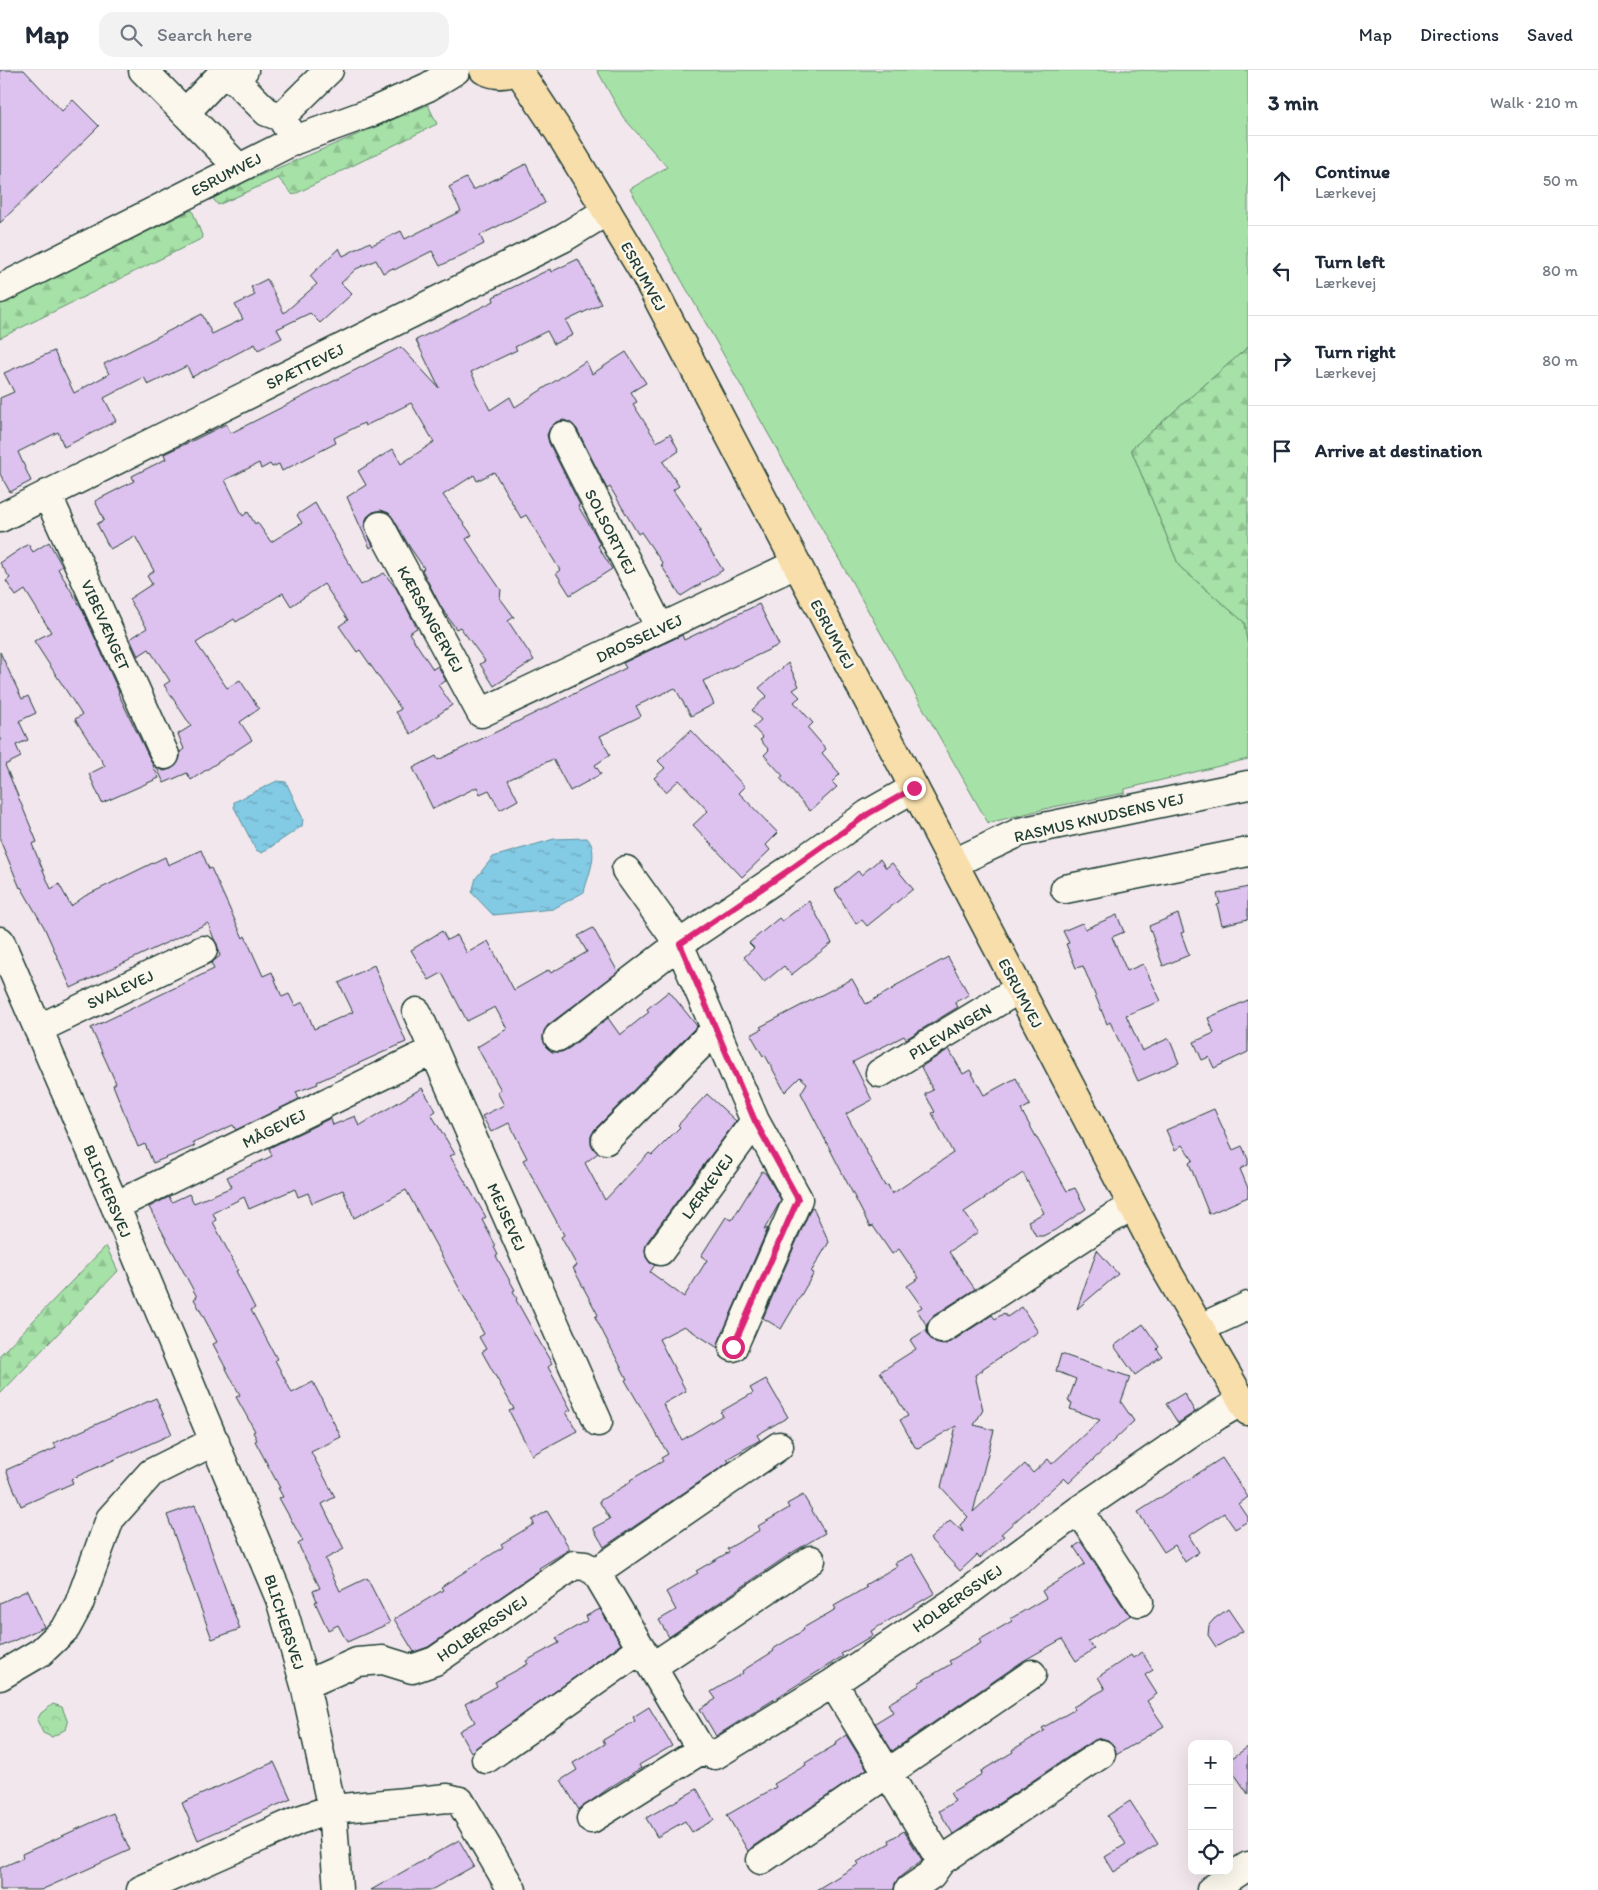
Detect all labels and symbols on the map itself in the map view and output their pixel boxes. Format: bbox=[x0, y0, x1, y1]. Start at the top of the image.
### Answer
street label: ESRUMVEJ bbox=[188, 149, 265, 200]
street label: ESRUMVEJ bbox=[617, 238, 670, 314]
street label: SPÆTTEVEJ bbox=[263, 339, 348, 394]
street label: SOLSORTVEJ bbox=[581, 486, 640, 579]
street label: KÆRSANGERVEJ bbox=[393, 563, 468, 676]
street label: VIBEVÆNGET bbox=[77, 577, 134, 673]
street label: ESRUMVEJ bbox=[806, 596, 859, 672]
street label: DROSSELVEJ bbox=[593, 610, 686, 667]
route end bbox=[903, 777, 926, 800]
street label: RASMUS KNUDSENS VEJ bbox=[1012, 789, 1186, 846]
street label: ESRUMVEJ bbox=[994, 955, 1047, 1031]
street label: SVALEVEJ bbox=[84, 966, 157, 1013]
street label: PILEVANGEN bbox=[905, 999, 995, 1064]
street label: MÅGEVEJ bbox=[239, 1105, 309, 1152]
street label: BLICHERSVEJ bbox=[79, 1142, 136, 1241]
street label: LÆRKEVEJ bbox=[677, 1150, 738, 1223]
street label: MEJSEVEJ bbox=[483, 1180, 530, 1254]
route start bbox=[722, 1336, 745, 1359]
street label: HOLBERGSVEJ bbox=[909, 1560, 1006, 1636]
street label: BLICHERSVEJ bbox=[260, 1572, 309, 1672]
street label: HOLBERGSVEJ bbox=[433, 1591, 531, 1666]

